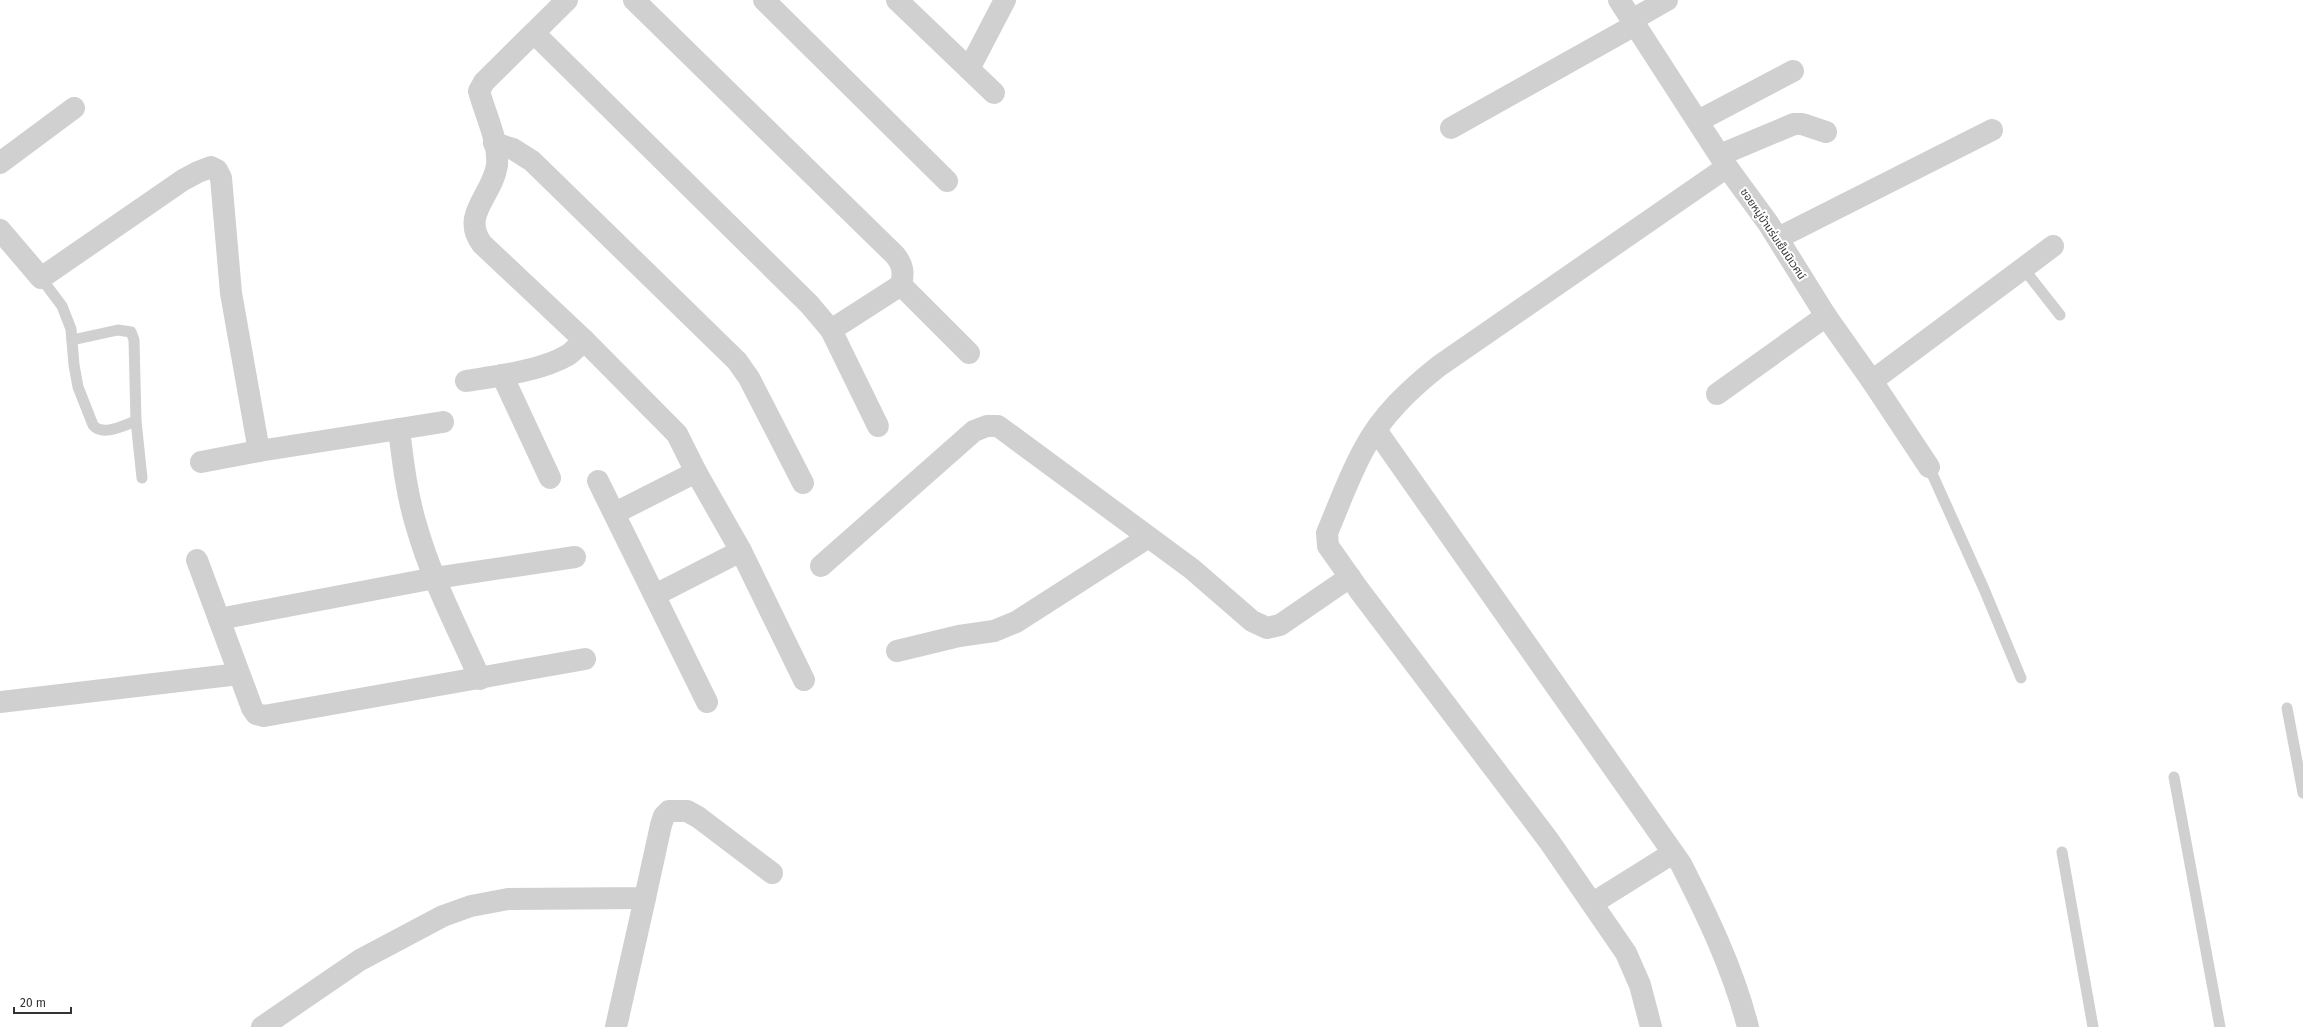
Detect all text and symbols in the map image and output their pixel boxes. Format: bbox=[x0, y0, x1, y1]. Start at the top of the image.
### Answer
street label: ซอยหมู่บ้านร่มเย็นนิเวศน์ bbox=[1738, 186, 1808, 282]
scale bar bbox=[14, 989, 71, 1015]
text: 20 m bbox=[20, 996, 46, 1010]

